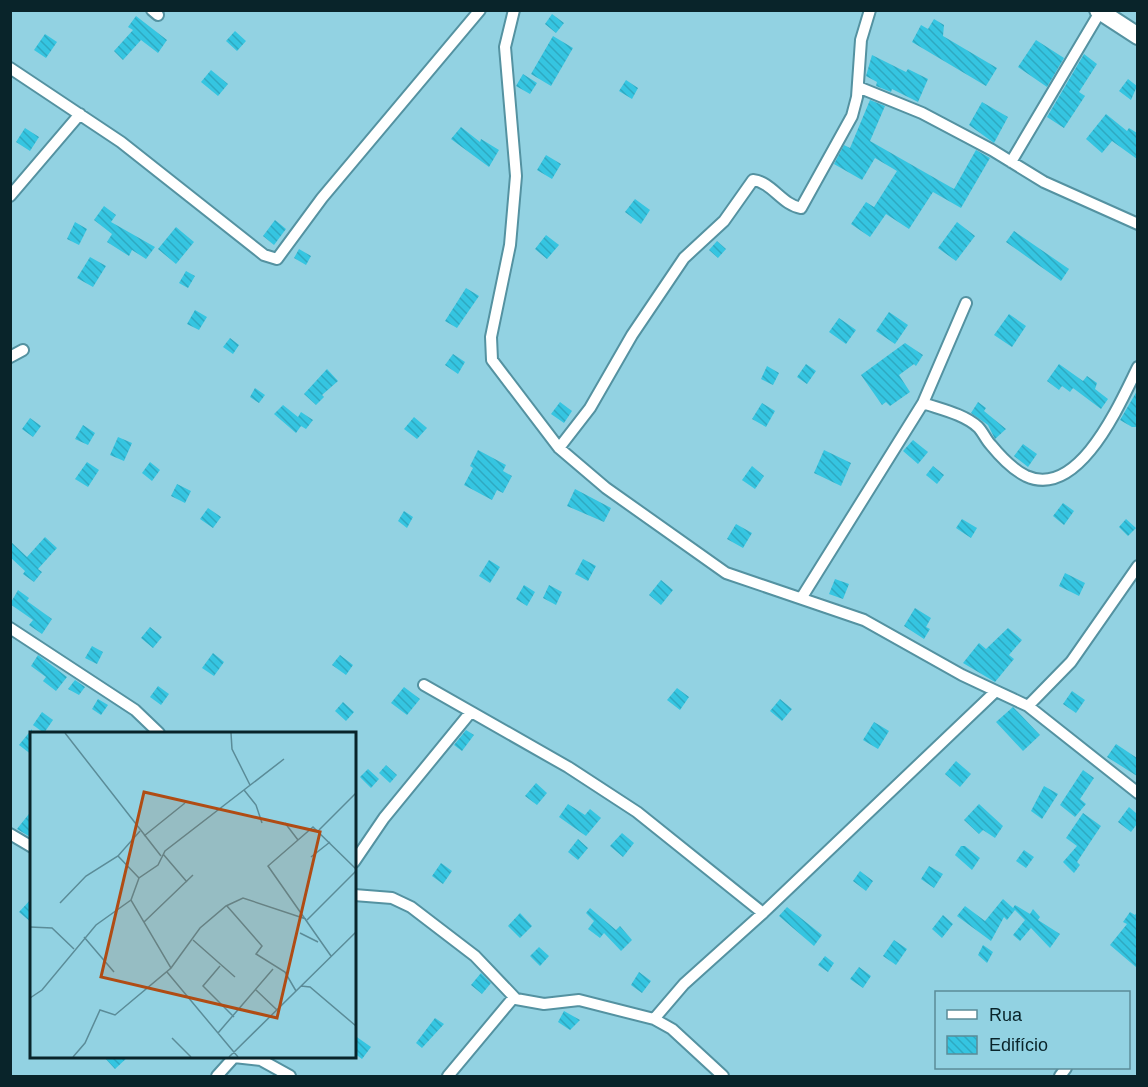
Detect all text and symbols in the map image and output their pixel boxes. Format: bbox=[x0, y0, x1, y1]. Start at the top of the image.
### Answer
inset map bbox=[30, 732, 356, 1057]
legend bbox=[935, 991, 1130, 1069]
text: Rua bbox=[989, 1005, 1023, 1025]
text: Edifício bbox=[989, 1035, 1048, 1055]

